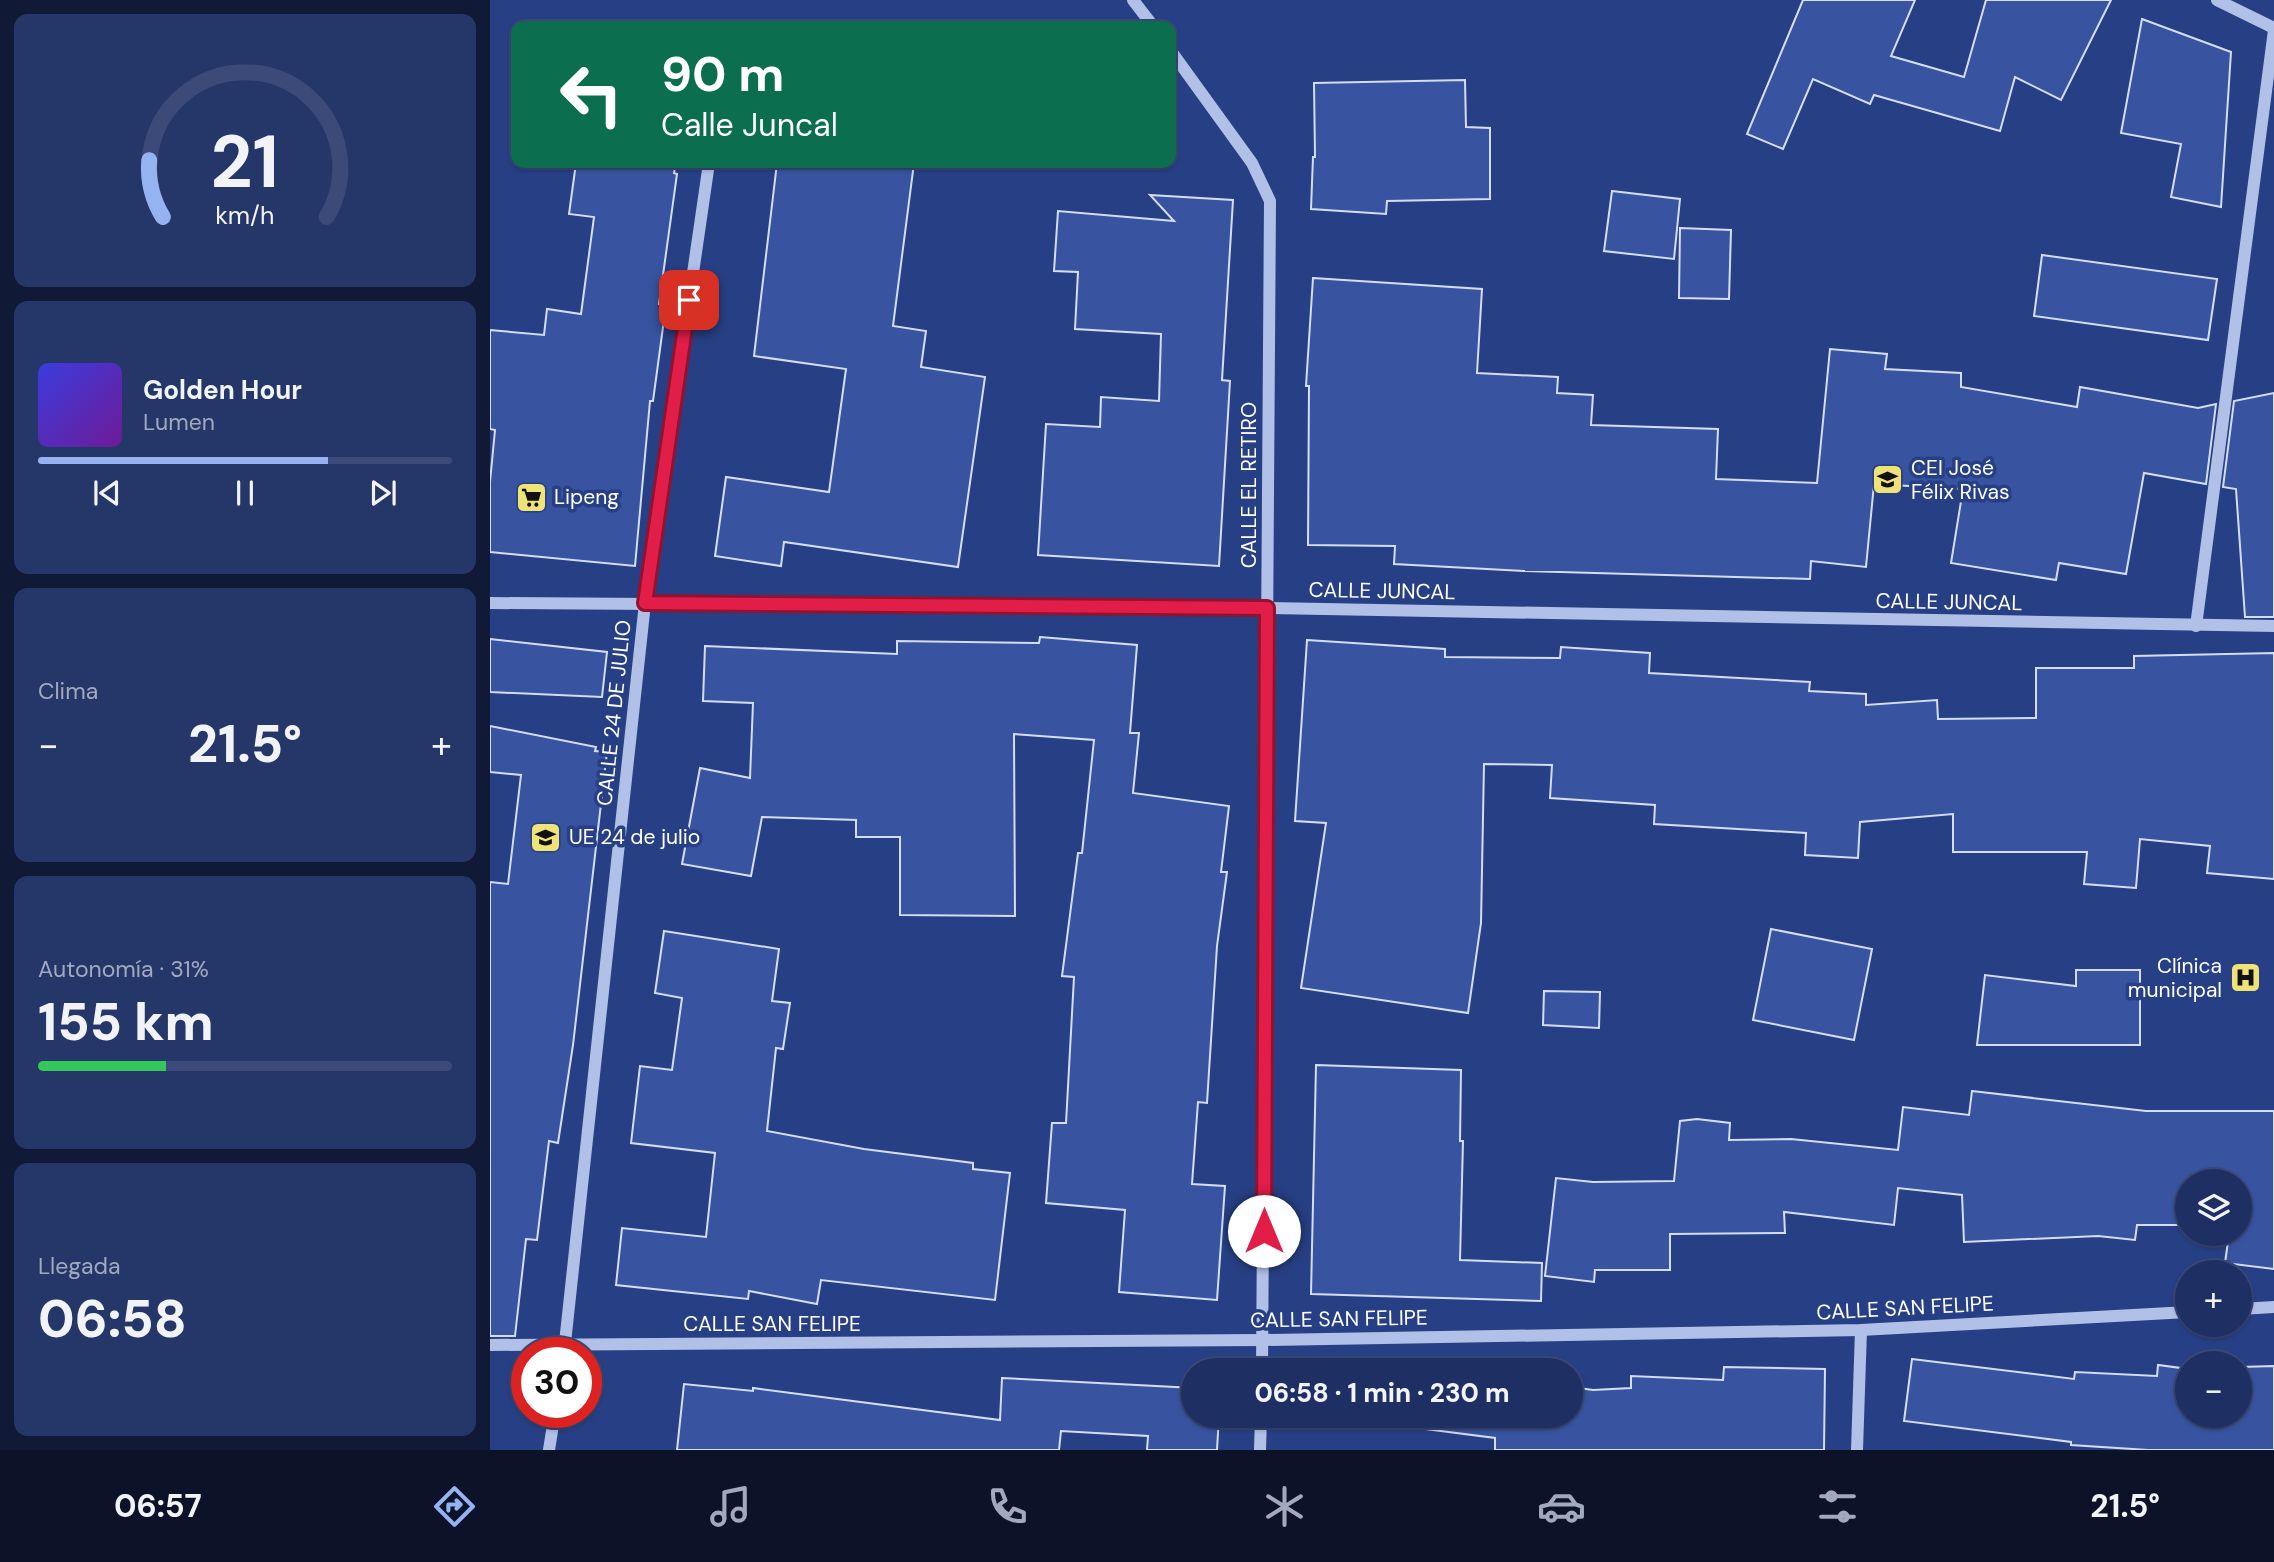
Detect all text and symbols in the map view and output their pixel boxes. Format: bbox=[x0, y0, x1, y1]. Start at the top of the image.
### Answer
text: 90 m bbox=[661, 42, 784, 106]
icon: left bbox=[546, 49, 637, 140]
text: Calle Juncal bbox=[661, 104, 838, 146]
text: 21 bbox=[211, 115, 279, 210]
text: km/h bbox=[215, 198, 275, 231]
pin bbox=[659, 270, 719, 330]
icon: arrive bbox=[670, 281, 708, 319]
text: Golden Hour bbox=[143, 373, 302, 407]
street label: CALLE EL RETIRO bbox=[1235, 402, 1263, 568]
text: Lumen bbox=[143, 407, 215, 437]
place label: CEI José Félix Rivas bbox=[1911, 454, 2009, 506]
school or university icon: CEI José Félix Rivas bbox=[1871, 463, 1905, 497]
icon: previous bbox=[88, 474, 126, 512]
icon: pause bbox=[226, 474, 264, 512]
icon: next bbox=[364, 474, 402, 512]
supermarket icon: Lipeng bbox=[514, 480, 548, 514]
place label: Lipeng bbox=[554, 483, 619, 511]
street label: CALLE JUNCAL bbox=[1308, 576, 1456, 606]
street label: CALLE JUNCAL bbox=[1875, 587, 2023, 617]
street label: CALLE 24 DE JULIO bbox=[590, 619, 638, 807]
text: Clima bbox=[38, 676, 98, 706]
text: 21.5° bbox=[188, 710, 302, 778]
text: − bbox=[38, 720, 59, 770]
text: + bbox=[431, 720, 452, 770]
school or university icon: UE 24 de julio bbox=[529, 820, 563, 854]
place label: UE 24 de julio bbox=[569, 823, 700, 851]
place label: Clínica municipal bbox=[2128, 952, 2222, 1004]
text: Autonomía · 31% bbox=[38, 954, 209, 984]
hospital icon: Clínica municipal bbox=[2228, 961, 2262, 995]
text: 155 km bbox=[38, 988, 214, 1056]
map controls bbox=[2175, 1169, 2252, 1428]
button: layers bbox=[2175, 1169, 2252, 1246]
position arrow bbox=[1227, 1194, 1301, 1268]
text: Llegada bbox=[38, 1251, 121, 1281]
button: + bbox=[2175, 1260, 2252, 1337]
text: 06:58 bbox=[38, 1285, 187, 1353]
street label: CALLE SAN FELIPE bbox=[1816, 1289, 1994, 1327]
street label: CALLE SAN FELIPE bbox=[1250, 1303, 1428, 1335]
street label: CALLE SAN FELIPE bbox=[683, 1310, 861, 1338]
speed limit sign: 30 bbox=[511, 1337, 602, 1428]
button: − bbox=[2175, 1351, 2252, 1428]
text: 06:58 · 1 min · 230 m bbox=[1254, 1376, 1510, 1410]
icon: directions bbox=[430, 1482, 479, 1531]
icon: music bbox=[706, 1482, 755, 1531]
icon: phone bbox=[983, 1482, 1032, 1531]
icon: climate bbox=[1260, 1482, 1309, 1531]
icon: car bbox=[1537, 1482, 1586, 1531]
icon: filters bbox=[1813, 1482, 1862, 1531]
text: 06:57 bbox=[114, 1485, 202, 1527]
text: 21.5° bbox=[2090, 1485, 2160, 1527]

